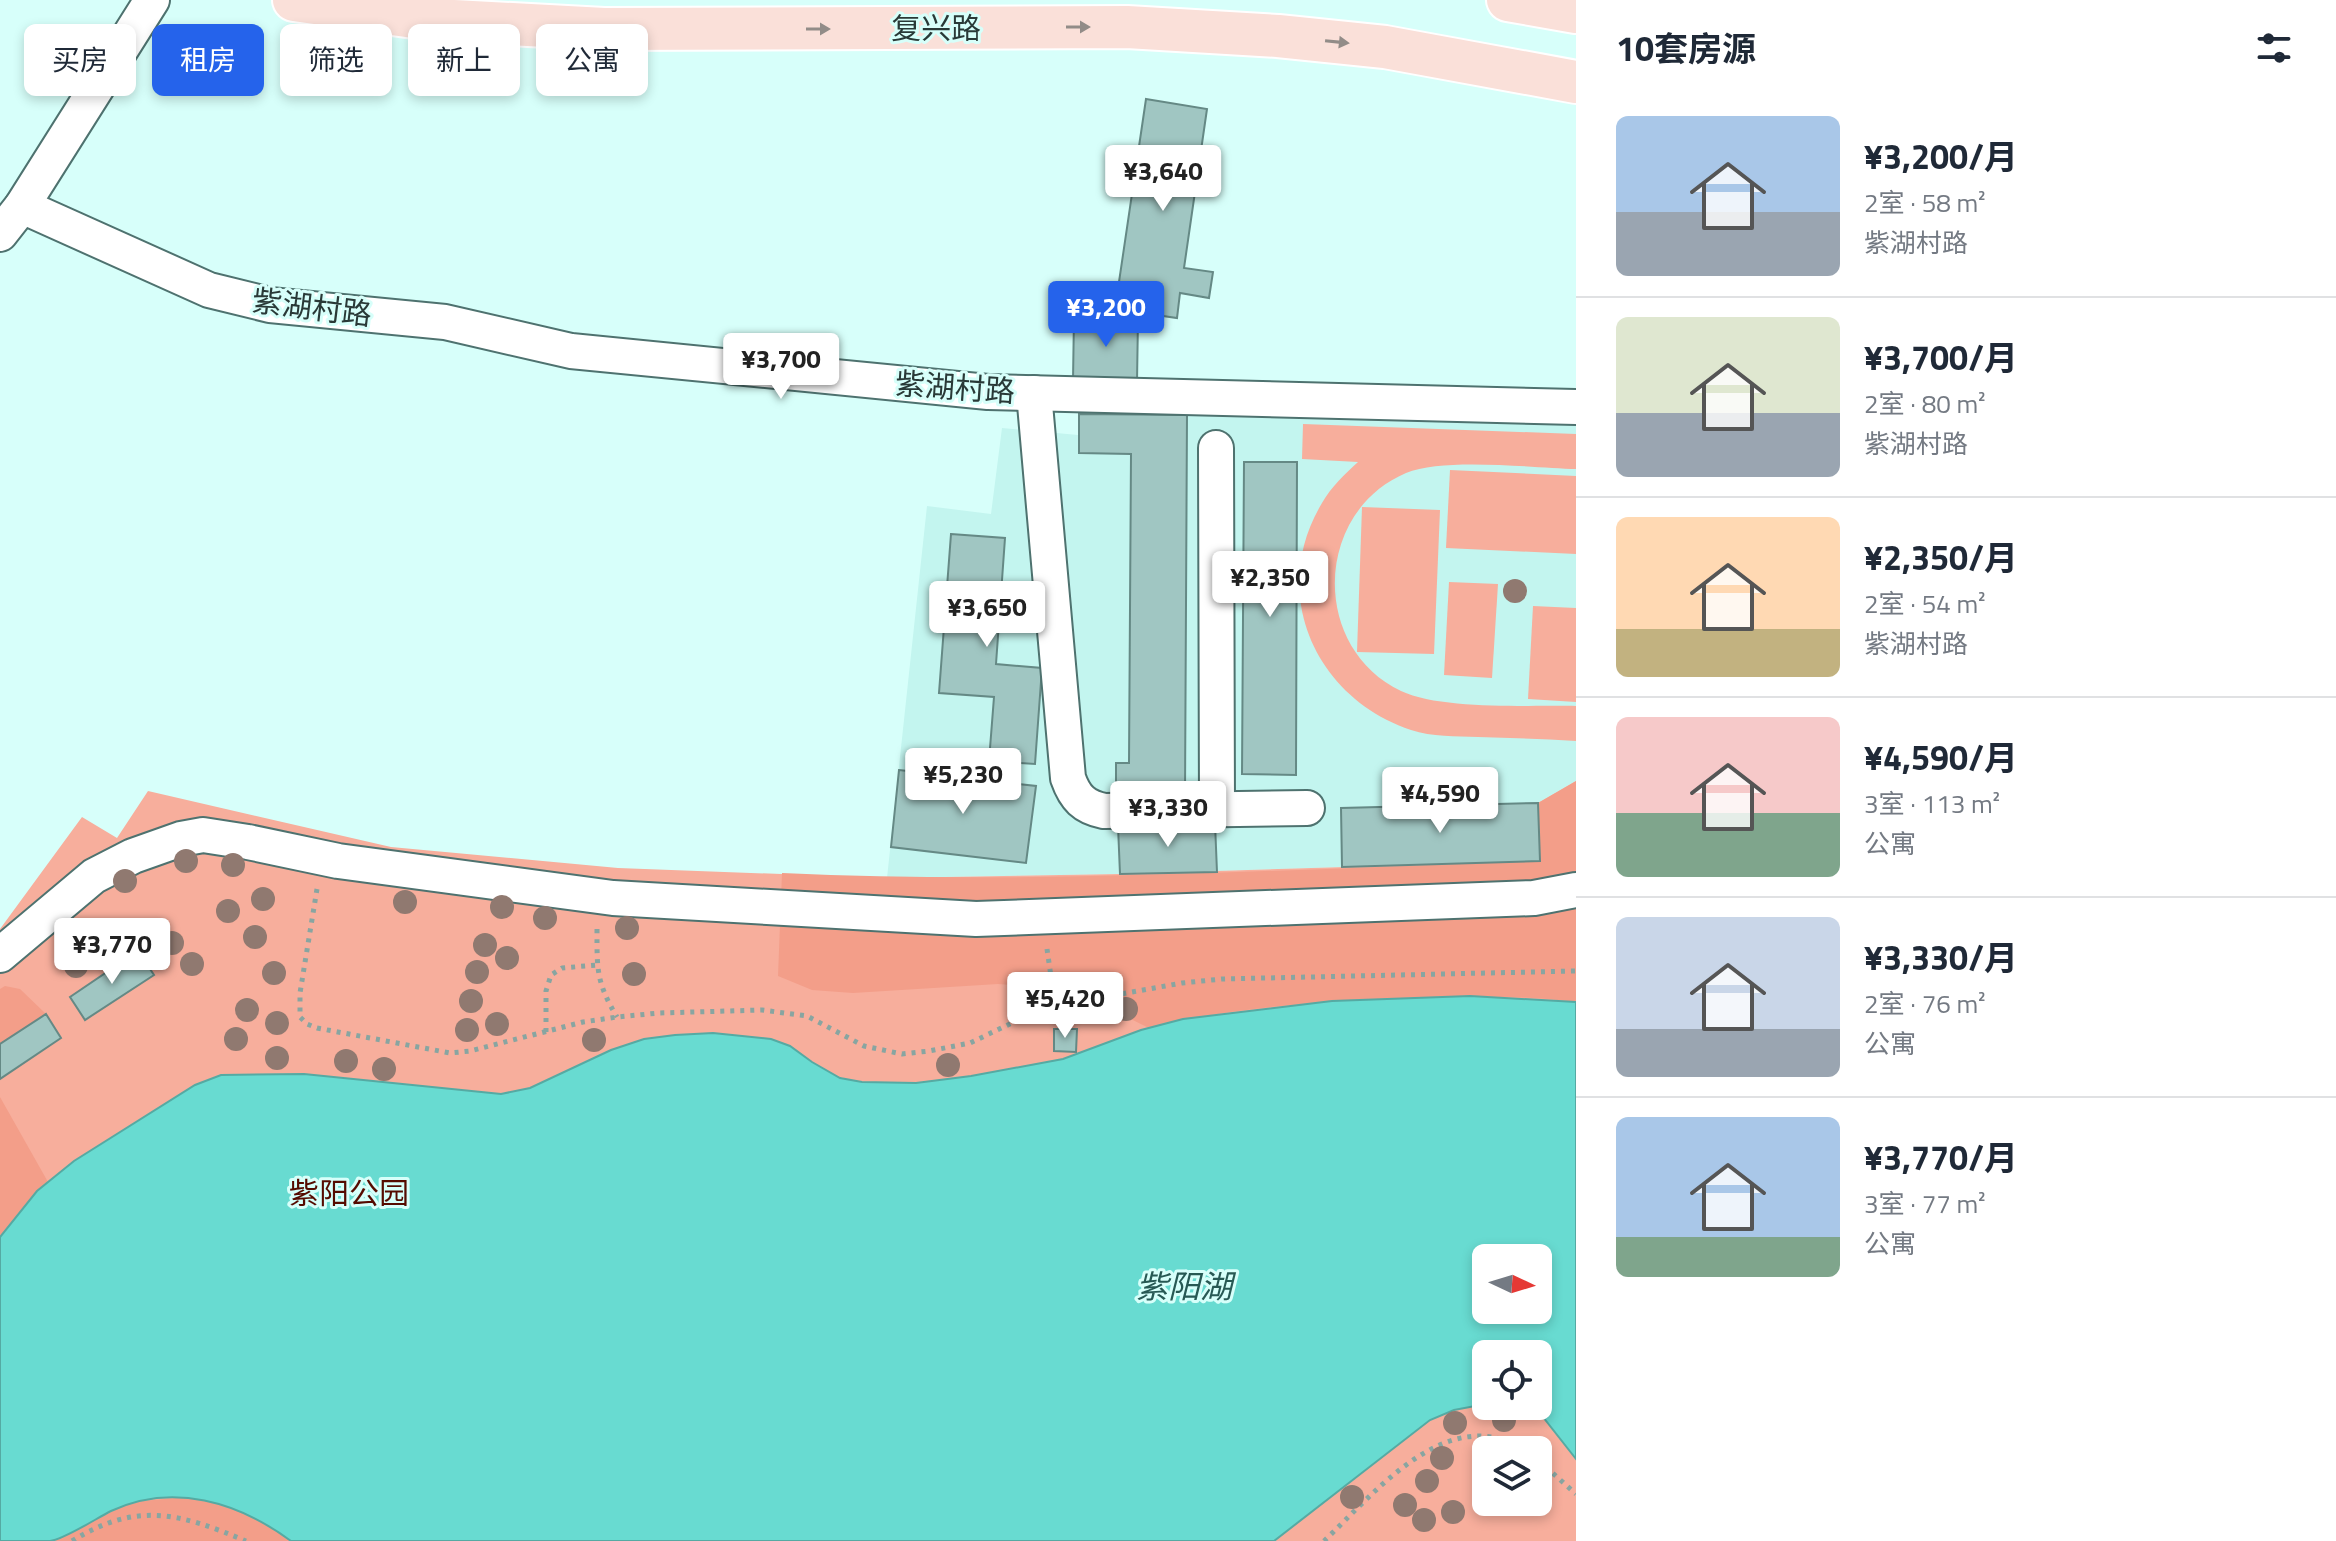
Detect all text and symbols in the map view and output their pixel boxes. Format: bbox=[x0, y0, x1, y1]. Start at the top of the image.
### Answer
street label: 复兴路 bbox=[891, 5, 981, 51]
one-way arrow bbox=[1066, 21, 1091, 33]
text: 10套房源 bbox=[1616, 22, 1756, 74]
one-way arrow bbox=[806, 23, 831, 35]
chip: 买房 bbox=[24, 24, 136, 96]
chip: 租房 bbox=[152, 24, 264, 96]
chip: 筛选 bbox=[280, 24, 392, 96]
chip: 新上 bbox=[408, 24, 520, 96]
chip: 公寓 bbox=[536, 24, 648, 96]
icon: filters bbox=[2252, 26, 2296, 70]
one-way arrow bbox=[1325, 36, 1350, 49]
text: ¥3,200/月 bbox=[1864, 130, 2018, 182]
pin: ¥3,640 bbox=[1098, 145, 1228, 213]
icon: home bbox=[1680, 148, 1776, 244]
text: ¥3,640 bbox=[1123, 151, 1203, 190]
text: 2室 · 58 m² bbox=[1864, 183, 1986, 222]
text: 紫湖村路 bbox=[1864, 223, 1968, 262]
street label: 紫湖村路 bbox=[250, 277, 374, 337]
pin: ¥3,200 bbox=[1041, 281, 1171, 349]
text: ¥3,200 bbox=[1066, 287, 1146, 326]
text: ¥3,700/月 bbox=[1864, 331, 2018, 383]
pin: ¥3,700 bbox=[716, 333, 846, 401]
text: ¥3,700 bbox=[741, 339, 821, 378]
icon: home bbox=[1680, 349, 1776, 445]
street label: 紫湖村路 bbox=[894, 360, 1016, 414]
text: 2室 · 80 m² bbox=[1864, 384, 1986, 423]
text: 紫湖村路 bbox=[1864, 424, 1968, 463]
text: ¥2,350/月 bbox=[1864, 531, 2018, 583]
icon: home bbox=[1680, 549, 1776, 645]
pin: ¥2,350 bbox=[1205, 551, 1335, 619]
text: ¥2,350 bbox=[1230, 557, 1310, 596]
pin: ¥3,650 bbox=[922, 581, 1052, 649]
text: 2室 · 54 m² bbox=[1864, 584, 1986, 623]
text: ¥3,650 bbox=[947, 587, 1027, 626]
text: 紫湖村路 bbox=[1864, 624, 1968, 663]
text: ¥4,590/月 bbox=[1864, 731, 2018, 783]
pin: ¥5,230 bbox=[898, 748, 1028, 816]
icon: home bbox=[1680, 749, 1776, 845]
text: ¥5,230 bbox=[923, 754, 1003, 793]
pin: ¥4,590 bbox=[1375, 767, 1505, 835]
text: ¥4,590 bbox=[1400, 773, 1480, 812]
pin: ¥3,330 bbox=[1103, 781, 1233, 849]
text: 3室 · 113 m² bbox=[1864, 784, 2000, 823]
text: ¥3,330 bbox=[1128, 787, 1208, 826]
text: 公寓 bbox=[1864, 824, 1916, 863]
pin: ¥3,770 bbox=[47, 918, 177, 986]
text: ¥3,770 bbox=[72, 924, 152, 963]
text: ¥3,330/月 bbox=[1864, 931, 2018, 983]
icon: home bbox=[1680, 949, 1776, 1045]
pin: ¥5,420 bbox=[1000, 972, 1130, 1040]
text: ¥5,420 bbox=[1025, 978, 1105, 1017]
text: 2室 · 76 m² bbox=[1864, 984, 1986, 1023]
text: 公寓 bbox=[1864, 1024, 1916, 1063]
text: ¥3,770/月 bbox=[1864, 1131, 2018, 1183]
icon: home bbox=[1680, 1149, 1776, 1245]
park label: 紫阳公园 bbox=[289, 1170, 409, 1216]
text: 3室 · 77 m² bbox=[1864, 1184, 1986, 1223]
text: 公寓 bbox=[1864, 1224, 1916, 1263]
north arrow bbox=[1472, 1244, 1552, 1324]
map controls bbox=[1472, 1244, 1552, 1516]
water label: 紫阳湖 bbox=[1136, 1262, 1237, 1310]
button: locate bbox=[1472, 1340, 1552, 1420]
button: layers bbox=[1472, 1436, 1552, 1516]

